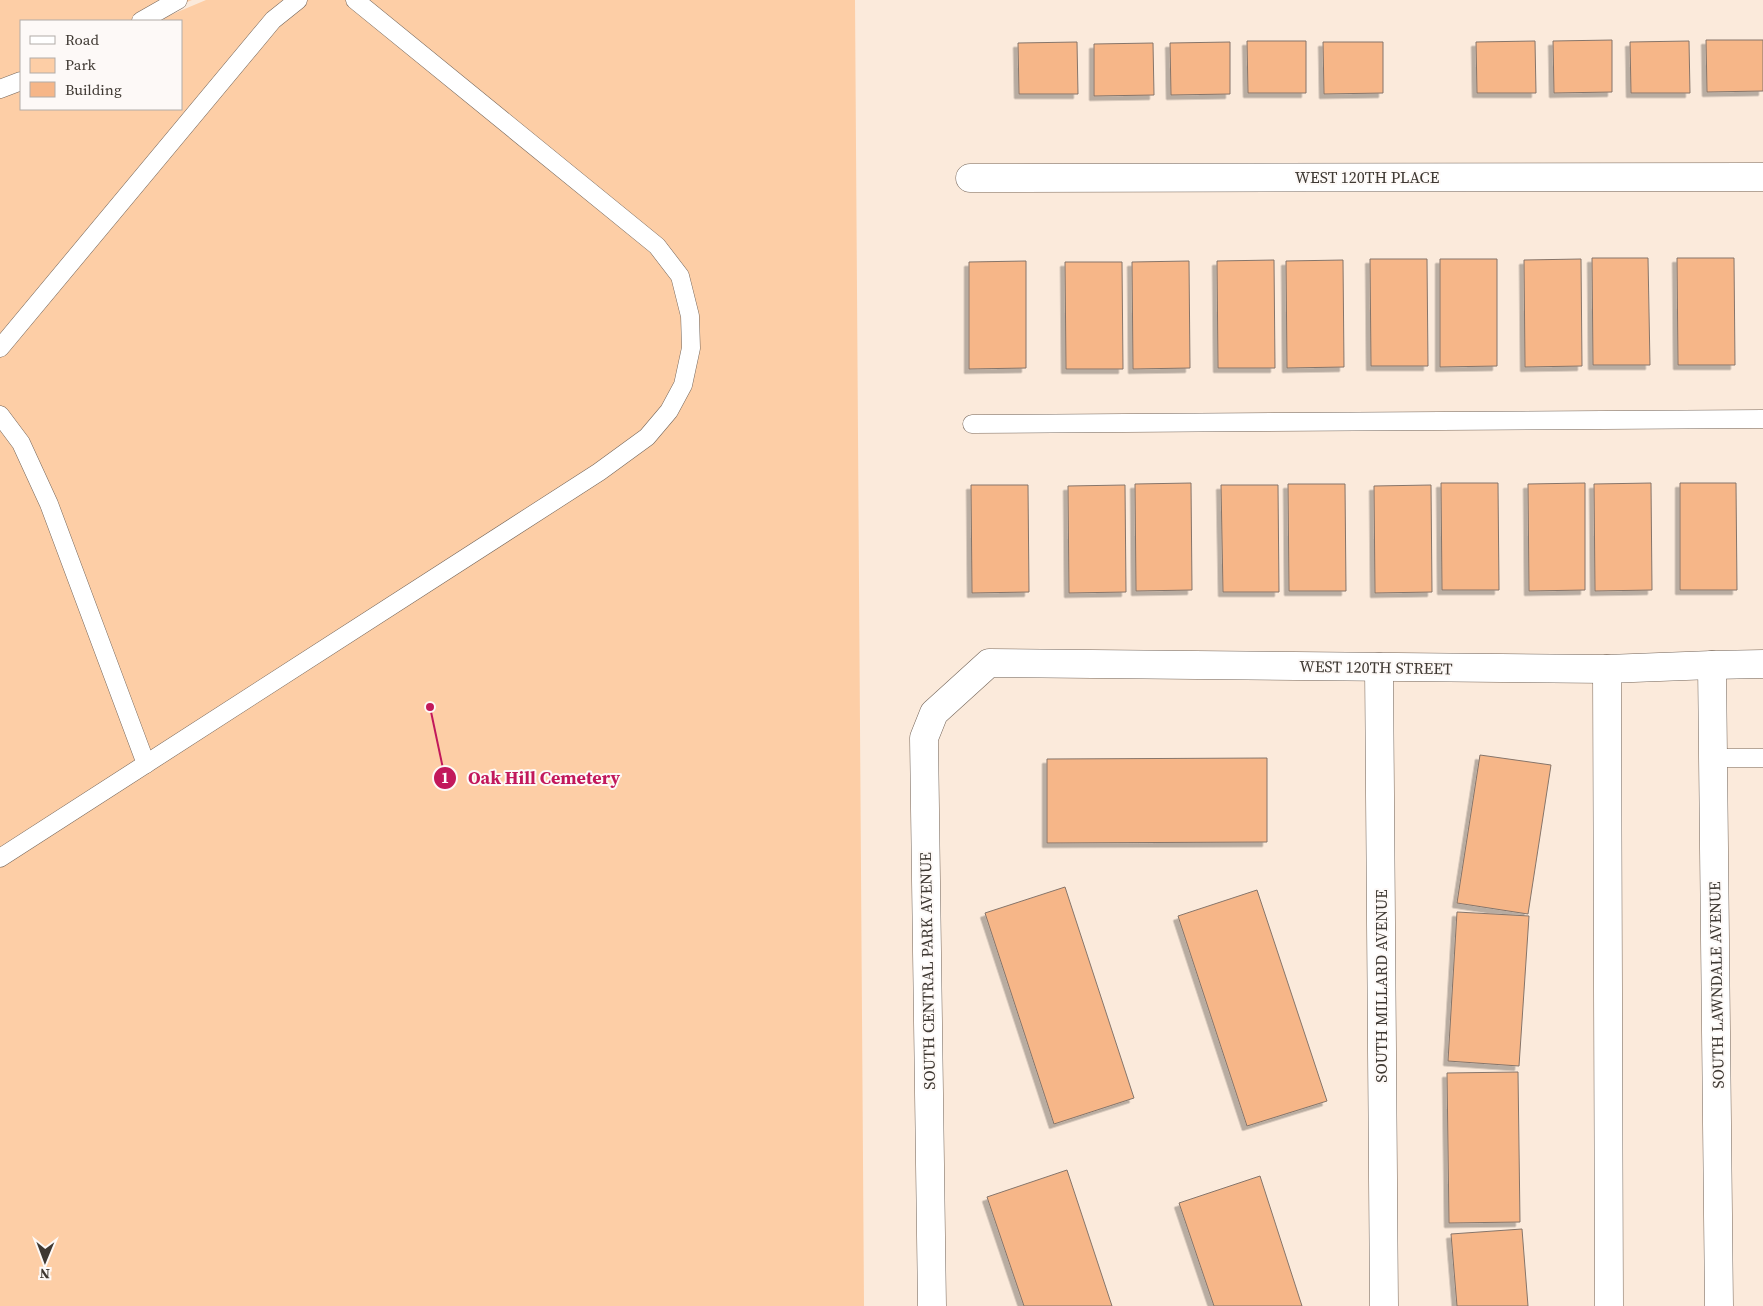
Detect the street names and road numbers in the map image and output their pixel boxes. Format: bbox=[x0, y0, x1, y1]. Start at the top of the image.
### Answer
street label: WEST 120TH PLACE bbox=[1295, 166, 1440, 188]
street label: WEST 120TH STREET bbox=[1299, 655, 1453, 679]
street label: SOUTH CENTRAL PARK AVENUE bbox=[914, 852, 940, 1090]
street label: SOUTH LAWNDALE AVENUE bbox=[1703, 881, 1729, 1089]
street label: SOUTH MILLARD AVENUE bbox=[1370, 889, 1392, 1083]

